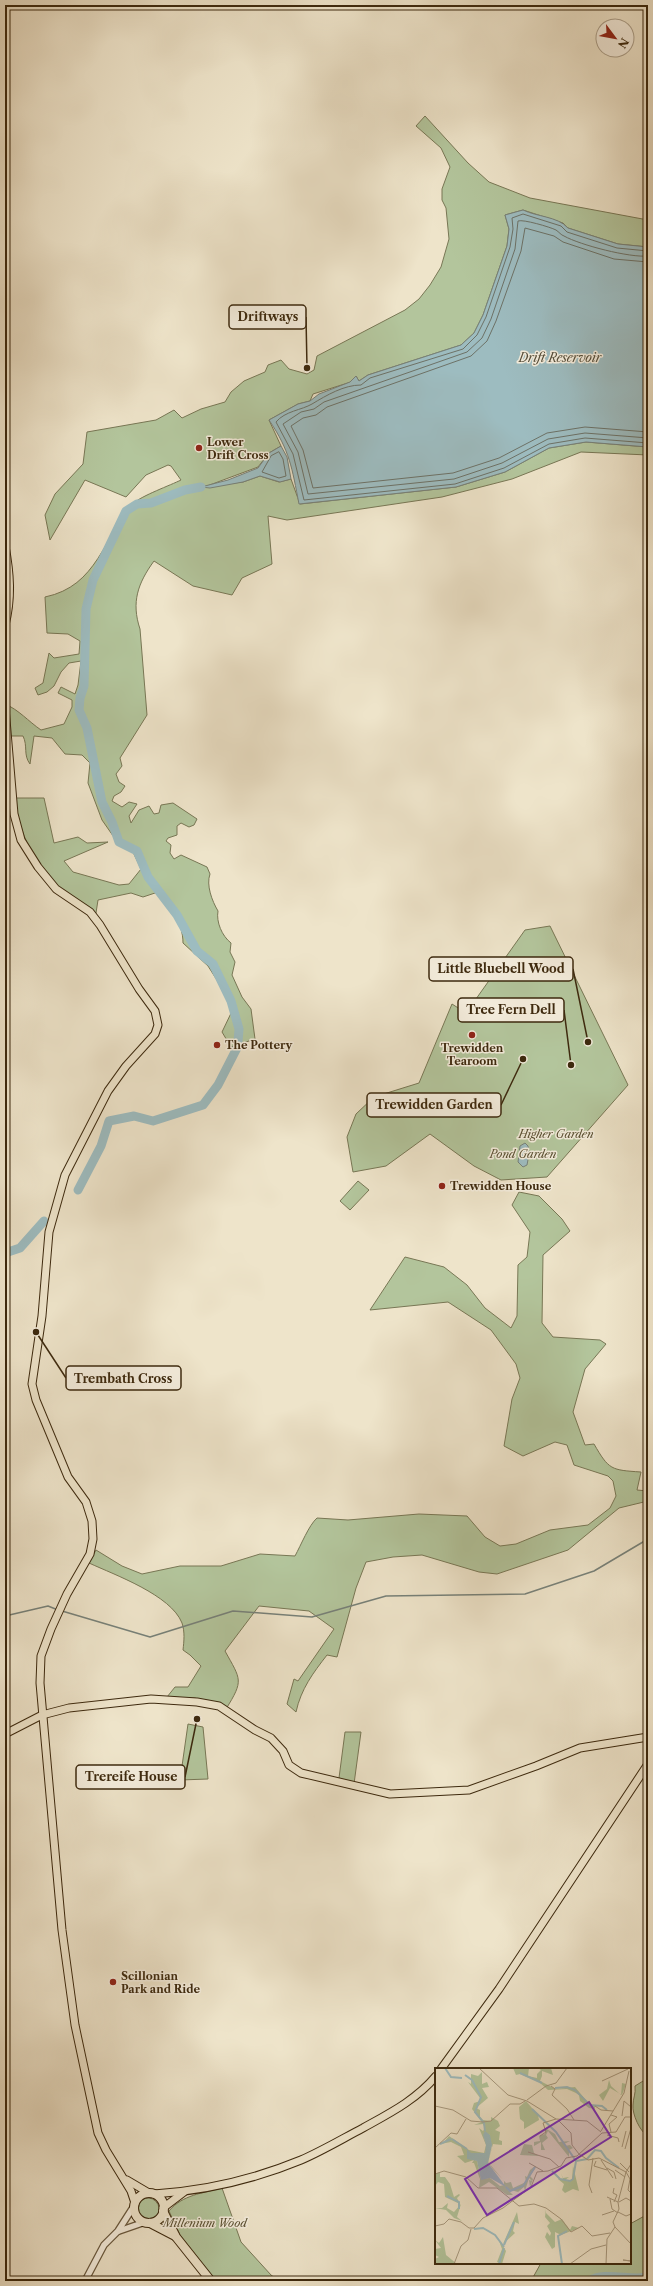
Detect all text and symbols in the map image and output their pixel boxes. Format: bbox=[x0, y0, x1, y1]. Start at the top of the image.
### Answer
north arrow bbox=[595, 18, 635, 58]
text: N bbox=[615, 36, 632, 51]
callout: Driftways bbox=[229, 305, 306, 329]
text: Driftways bbox=[238, 309, 299, 324]
water label: Drift Reservoir bbox=[518, 350, 603, 365]
place label: Lower Drift Cross bbox=[207, 435, 269, 462]
marker: Lower Drift Cross bbox=[194, 443, 204, 453]
callout: Little Bluebell Wood bbox=[429, 957, 573, 981]
text: Little Bluebell Wood bbox=[437, 961, 565, 976]
callout: Tree Fern Dell bbox=[458, 998, 564, 1022]
text: Tree Fern Dell bbox=[466, 1002, 556, 1017]
marker: Trewidden Tearoom bbox=[467, 1030, 477, 1040]
place label: The Pottery bbox=[225, 1038, 292, 1052]
marker: The Pottery bbox=[212, 1040, 222, 1050]
place label: Trewidden Tearoom bbox=[441, 1041, 504, 1068]
callout: Trewidden Garden bbox=[367, 1093, 501, 1117]
text: Trewidden Garden bbox=[375, 1097, 494, 1112]
park label: Higher Garden bbox=[517, 1127, 594, 1141]
park label: Pond Garden bbox=[489, 1147, 557, 1161]
place label: Trewidden House bbox=[450, 1179, 552, 1193]
marker: Trewidden House bbox=[437, 1181, 447, 1191]
callout: Trembath Cross bbox=[66, 1366, 181, 1390]
text: Trembath Cross bbox=[74, 1371, 173, 1386]
callout: Trereife House bbox=[76, 1765, 185, 1789]
text: Trereife House bbox=[85, 1769, 177, 1784]
place label: Scillonian Park and Ride bbox=[121, 1969, 201, 1996]
marker: Scillonian Park and Ride bbox=[108, 1977, 118, 1987]
inset map bbox=[435, 2068, 631, 2264]
park label: Millenium Wood bbox=[161, 2216, 248, 2230]

